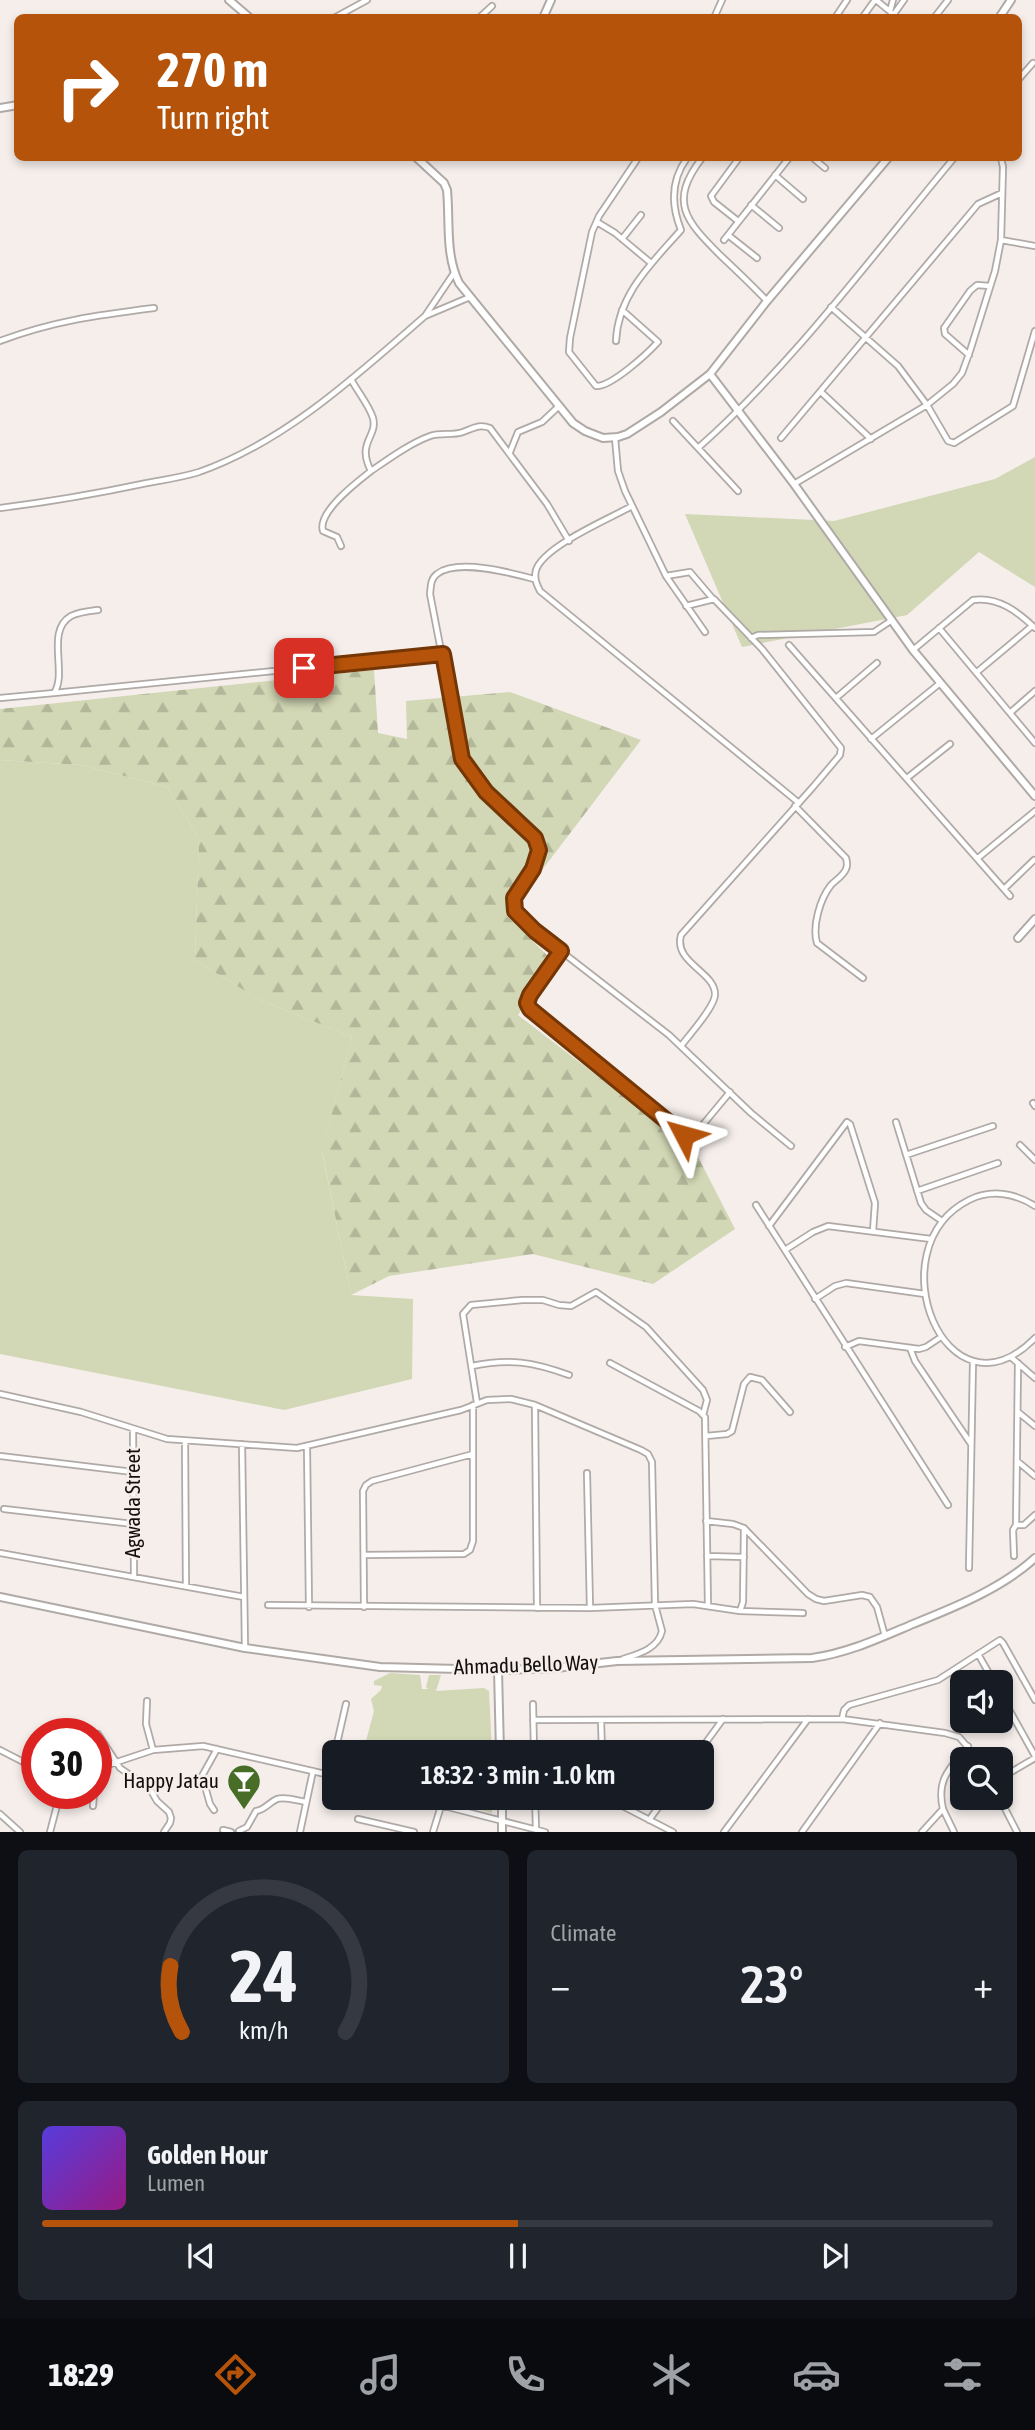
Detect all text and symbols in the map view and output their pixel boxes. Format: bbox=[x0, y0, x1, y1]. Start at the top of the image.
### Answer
text: 270 m bbox=[157, 41, 268, 97]
icon: right bbox=[42, 42, 133, 133]
text: Turn right bbox=[157, 99, 270, 136]
pin bbox=[274, 638, 334, 698]
icon: arrive bbox=[285, 649, 323, 687]
position arrow bbox=[647, 1098, 721, 1172]
street label: Agwada Street bbox=[120, 1448, 144, 1558]
street label: Ahmadu Bello Way bbox=[453, 1649, 599, 1679]
map controls bbox=[950, 1670, 1013, 1810]
button: sound bbox=[950, 1670, 1013, 1733]
speed limit sign: 30 bbox=[21, 1718, 112, 1809]
button: search bbox=[950, 1747, 1013, 1810]
text: 18:32 · 3 min · 1.0 km bbox=[421, 1760, 615, 1790]
bar icon: Happy Jatau bbox=[225, 1762, 263, 1811]
place label: Happy Jatau bbox=[123, 1768, 219, 1792]
text: Climate bbox=[551, 1920, 616, 1946]
text: 24 bbox=[229, 1935, 297, 2018]
text: 23° bbox=[740, 1954, 803, 2014]
text: − bbox=[551, 1963, 570, 2006]
text: + bbox=[973, 1963, 993, 2006]
text: km/h bbox=[238, 2016, 288, 2044]
text: Golden Hour bbox=[147, 2140, 267, 2170]
text: Lumen bbox=[147, 2170, 205, 2196]
icon: previous bbox=[182, 2237, 220, 2275]
icon: pause bbox=[499, 2237, 537, 2275]
icon: next bbox=[816, 2237, 854, 2275]
icon: directions bbox=[211, 2350, 260, 2399]
icon: music bbox=[356, 2350, 405, 2399]
icon: phone bbox=[501, 2350, 550, 2399]
icon: climate bbox=[647, 2350, 696, 2399]
icon: car bbox=[792, 2350, 841, 2399]
icon: filters bbox=[938, 2350, 987, 2399]
text: 18:29 bbox=[48, 2356, 114, 2393]

